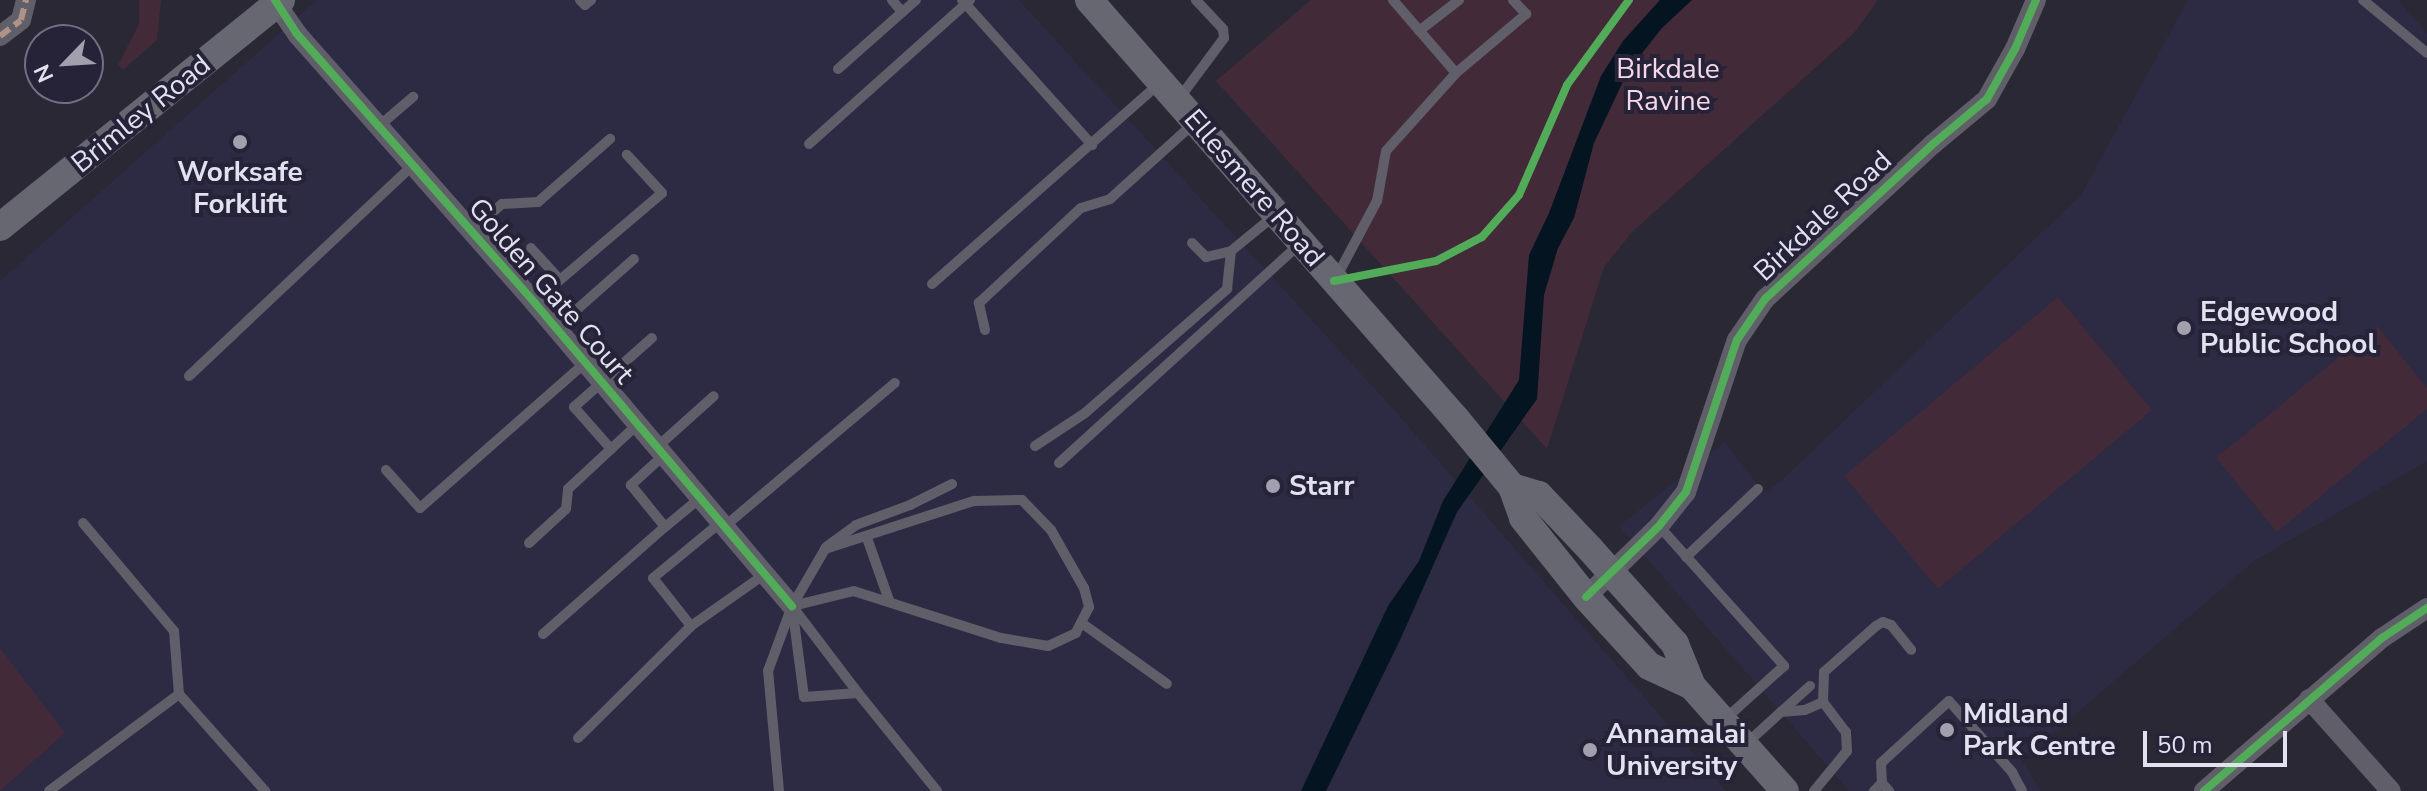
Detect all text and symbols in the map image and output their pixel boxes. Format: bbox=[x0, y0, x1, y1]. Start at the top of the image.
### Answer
north arrow bbox=[24, 24, 104, 104]
street label: Brimley Road bbox=[65, 48, 217, 180]
park label: Birkdale Ravine bbox=[1616, 52, 1720, 118]
text: N bbox=[27, 59, 61, 87]
street label: Ellesmere Road bbox=[1177, 103, 1331, 273]
marker: Worksafe Forklift bbox=[231, 133, 249, 151]
street label: Birkdale Road bbox=[1747, 144, 1899, 288]
place label: Worksafe Forklift bbox=[177, 155, 303, 221]
street label: Golden Gate Court bbox=[461, 191, 641, 391]
place label: Edgewood Public School bbox=[2200, 295, 2376, 361]
marker: Edgewood Public School bbox=[2175, 319, 2193, 337]
place label: Starr bbox=[1289, 469, 1355, 503]
marker: Starr bbox=[1264, 477, 1282, 495]
place label: Midland Park Centre bbox=[1963, 697, 2116, 763]
scale bar bbox=[2147, 715, 2291, 765]
place label: Annamalai University bbox=[1606, 717, 1746, 783]
marker: Midland Park Centre bbox=[1938, 721, 1956, 739]
text: 50 m bbox=[2157, 729, 2213, 761]
marker: Annamalai University bbox=[1581, 741, 1599, 759]

